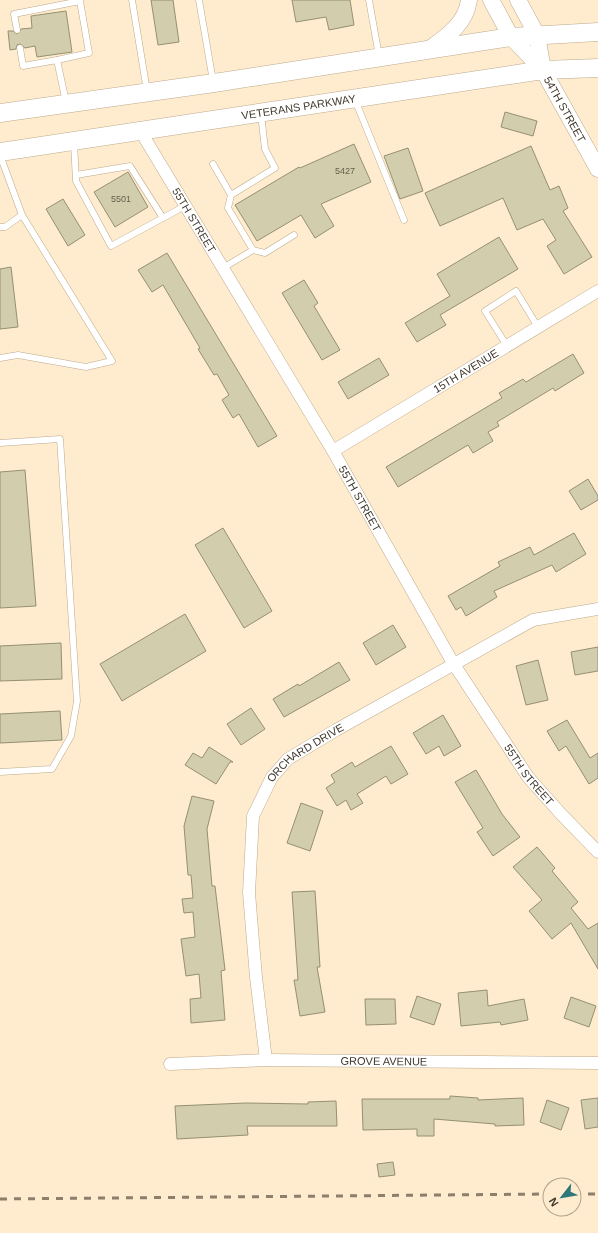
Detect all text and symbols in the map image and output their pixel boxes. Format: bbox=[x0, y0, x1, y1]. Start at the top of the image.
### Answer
street label: 54TH STREET bbox=[542, 74, 588, 145]
street label: VETERANS PARKWAY bbox=[241, 92, 357, 121]
house number: 5427 bbox=[335, 166, 355, 176]
street label: 55TH STREET bbox=[170, 186, 218, 255]
house number: 5501 bbox=[111, 194, 131, 204]
street label: 15TH AVENUE bbox=[431, 347, 500, 395]
street label: 55TH STREET bbox=[337, 464, 383, 534]
street label: ORCHARD DRIVE bbox=[265, 721, 346, 784]
street label: 55TH STREET bbox=[502, 742, 556, 808]
street label: GROVE AVENUE bbox=[341, 1055, 427, 1067]
north arrow bbox=[542, 1177, 582, 1217]
text: N bbox=[546, 1196, 561, 1209]

